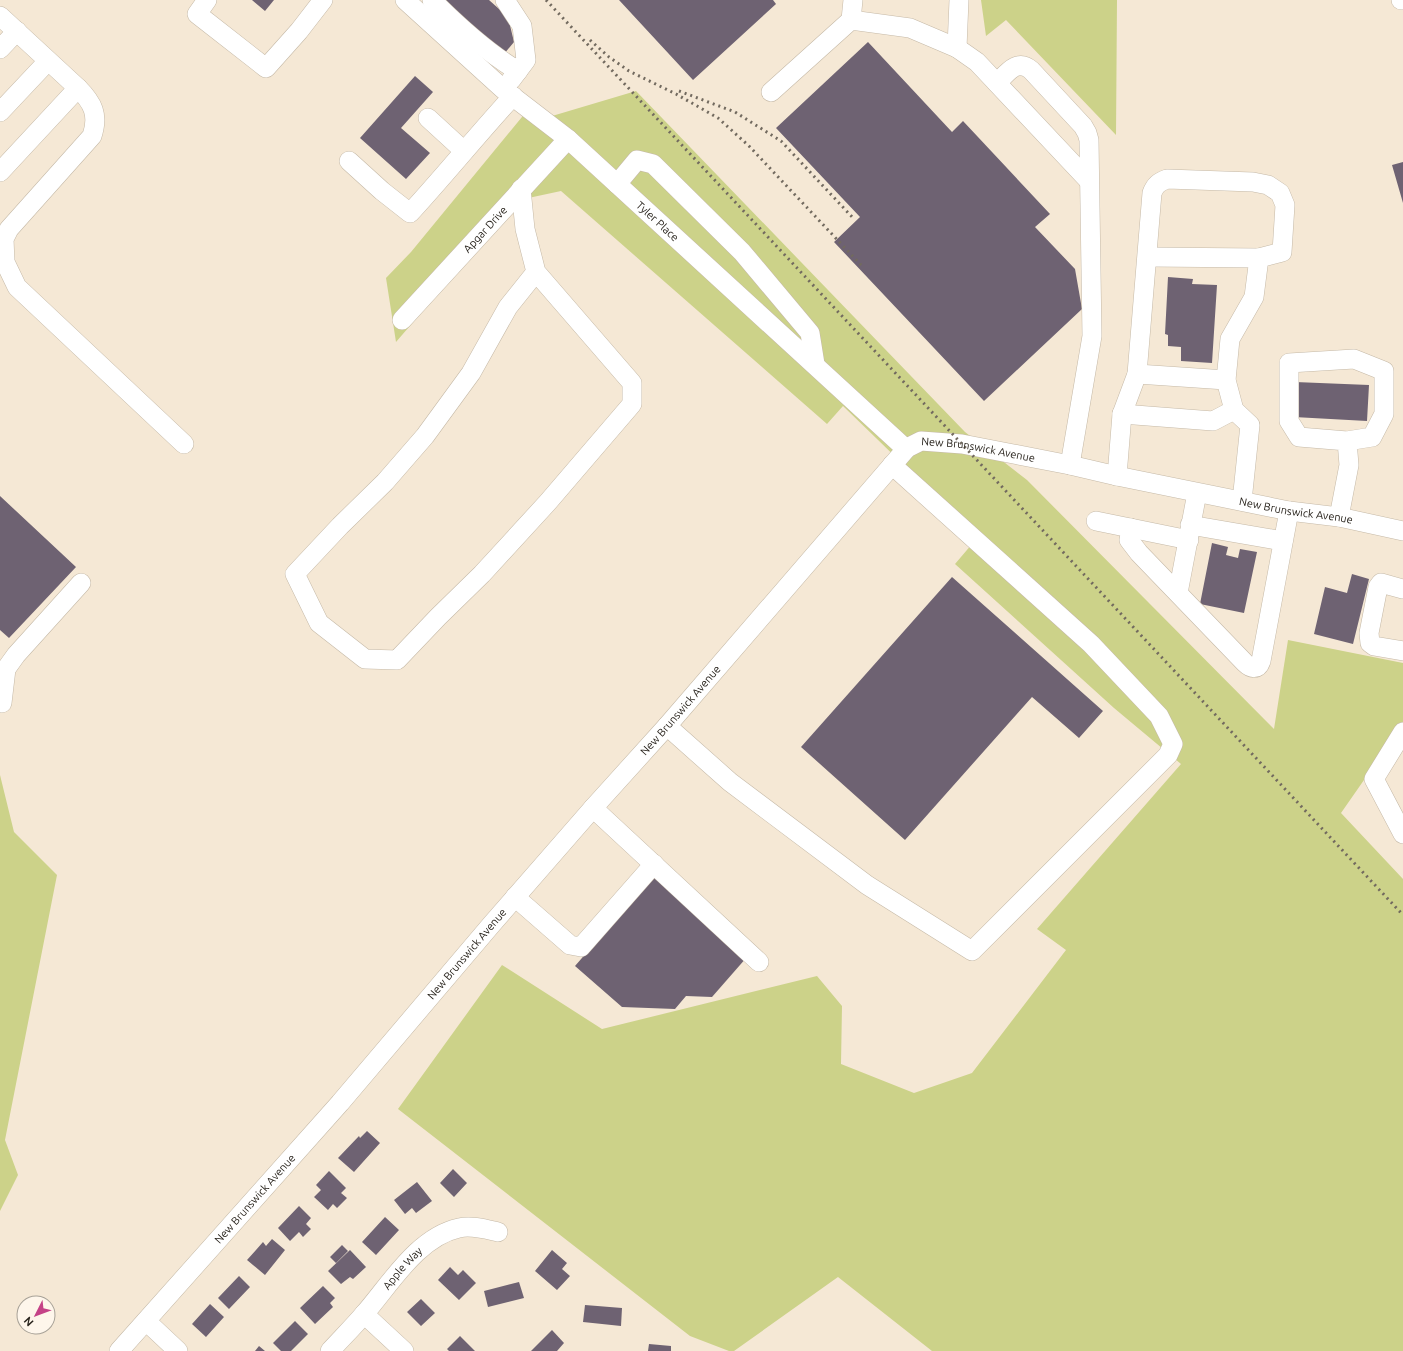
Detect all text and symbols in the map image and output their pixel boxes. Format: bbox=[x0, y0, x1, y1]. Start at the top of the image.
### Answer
street label: Tyler Place bbox=[634, 199, 681, 244]
street label: Apgar Drive bbox=[461, 204, 509, 255]
street label: New Brunswick Avenue bbox=[921, 435, 1036, 464]
street label: New Brunswick Avenue bbox=[1238, 495, 1354, 526]
street label: New Brunswick Avenue bbox=[638, 663, 723, 757]
street label: New Brunswick Avenue bbox=[425, 906, 509, 1001]
street label: New Brunswick Avenue bbox=[212, 1152, 297, 1246]
street label: Apple Way bbox=[380, 1244, 425, 1292]
north arrow bbox=[16, 1295, 56, 1335]
text: N bbox=[21, 1315, 36, 1329]

